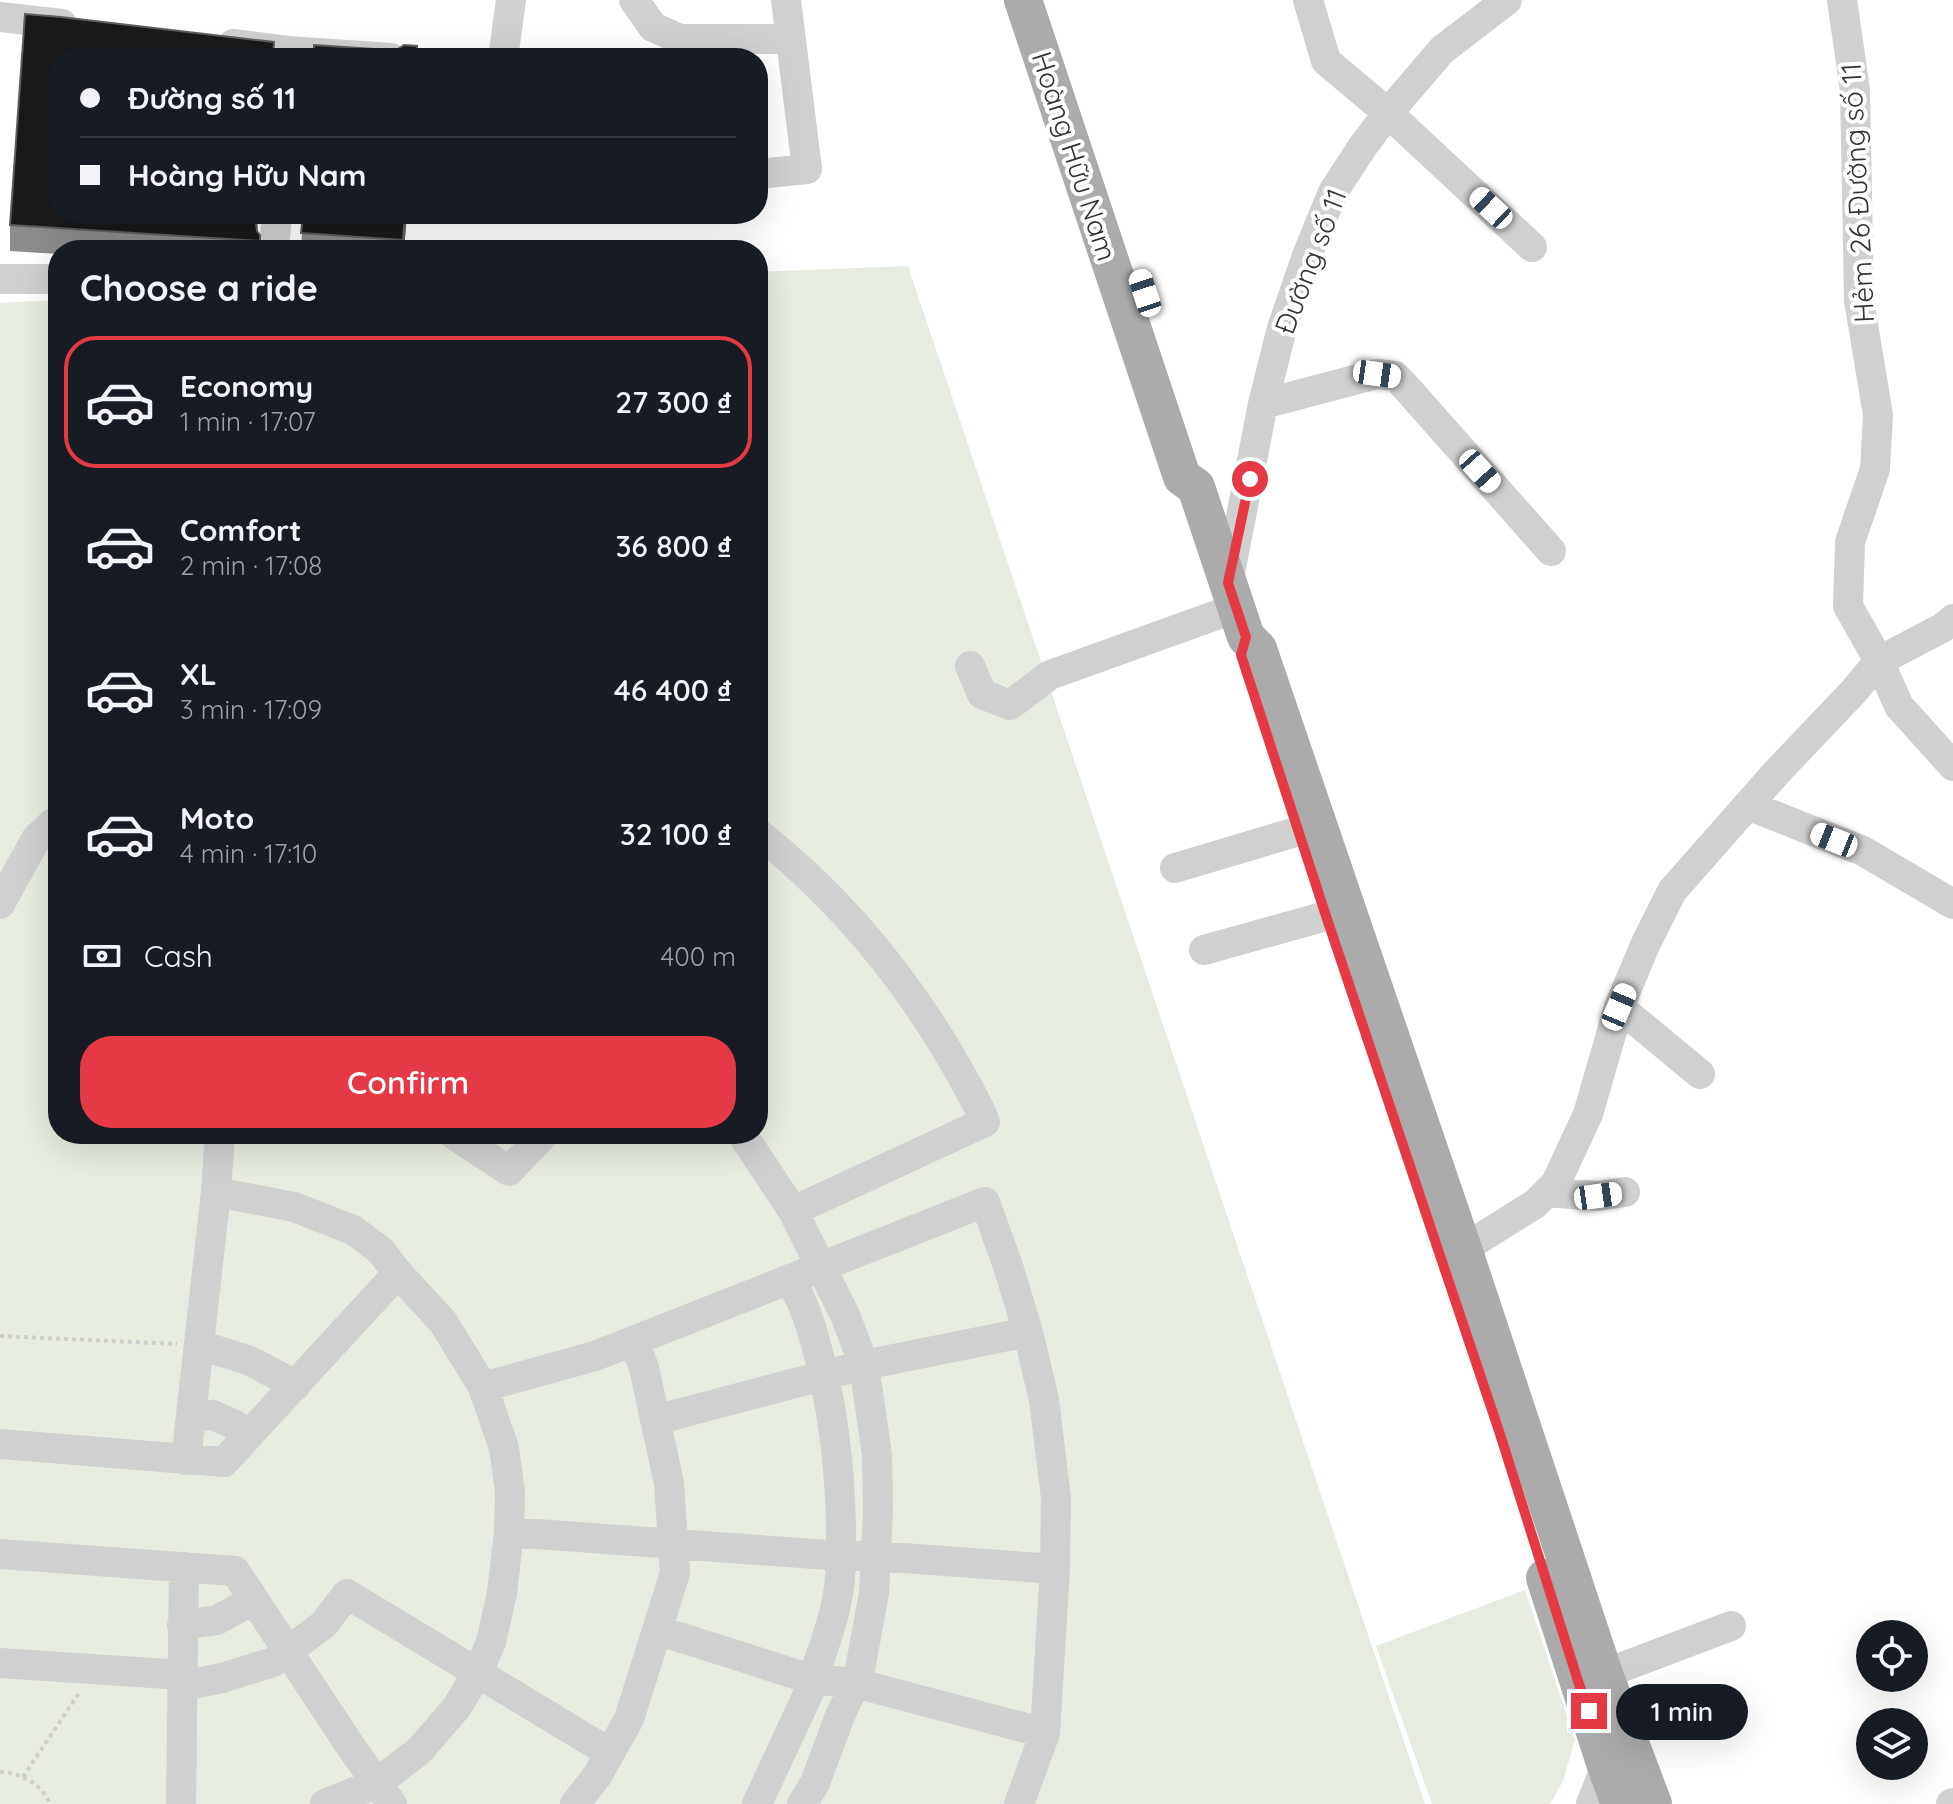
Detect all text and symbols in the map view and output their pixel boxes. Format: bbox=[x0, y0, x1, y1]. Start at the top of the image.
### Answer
street label: Hoàng Hữu Nam bbox=[1025, 47, 1125, 265]
street label: Hẻm 26 Đường số 11 bbox=[1833, 62, 1881, 324]
text: Đường số 11 bbox=[128, 79, 296, 117]
text: Hoàng Hữu Nam bbox=[128, 156, 366, 194]
street label: Đường số 11 bbox=[1266, 183, 1354, 339]
car bbox=[1465, 183, 1517, 233]
text: Choose a ride bbox=[80, 265, 318, 310]
car bbox=[1126, 266, 1164, 320]
car bbox=[1352, 359, 1402, 389]
icon: car bbox=[84, 366, 156, 438]
text: Economy bbox=[180, 367, 313, 405]
text: 27 300 ₫ bbox=[615, 383, 732, 421]
text: 1 min · 17:07 bbox=[180, 405, 316, 438]
car bbox=[1455, 445, 1505, 497]
route start bbox=[1232, 461, 1268, 497]
icon: car bbox=[84, 510, 156, 582]
text: Comfort bbox=[180, 511, 301, 549]
text: 36 800 ₫ bbox=[615, 527, 732, 565]
text: 2 min · 17:08 bbox=[180, 549, 322, 582]
icon: car bbox=[84, 654, 156, 726]
text: XL bbox=[180, 655, 217, 693]
text: 46 400 ₫ bbox=[614, 671, 732, 709]
text: 3 min · 17:09 bbox=[180, 693, 322, 726]
icon: car bbox=[84, 798, 156, 870]
text: Moto bbox=[180, 799, 254, 837]
text: 32 100 ₫ bbox=[620, 815, 732, 853]
car bbox=[1807, 820, 1861, 860]
text: 4 min · 17:10 bbox=[180, 837, 317, 870]
icon: cash bbox=[80, 934, 124, 978]
text: Cash bbox=[144, 937, 213, 975]
text: 400 m bbox=[661, 940, 736, 973]
car bbox=[1599, 980, 1639, 1034]
button: Confirm bbox=[80, 1036, 736, 1128]
car bbox=[1573, 1181, 1623, 1211]
map controls bbox=[1856, 1620, 1928, 1780]
button: locate bbox=[1856, 1620, 1928, 1692]
callout: 1 min bbox=[1617, 1683, 1749, 1739]
route end bbox=[1571, 1693, 1607, 1729]
text: 1 min bbox=[1651, 1695, 1713, 1728]
button: layers bbox=[1856, 1708, 1928, 1780]

